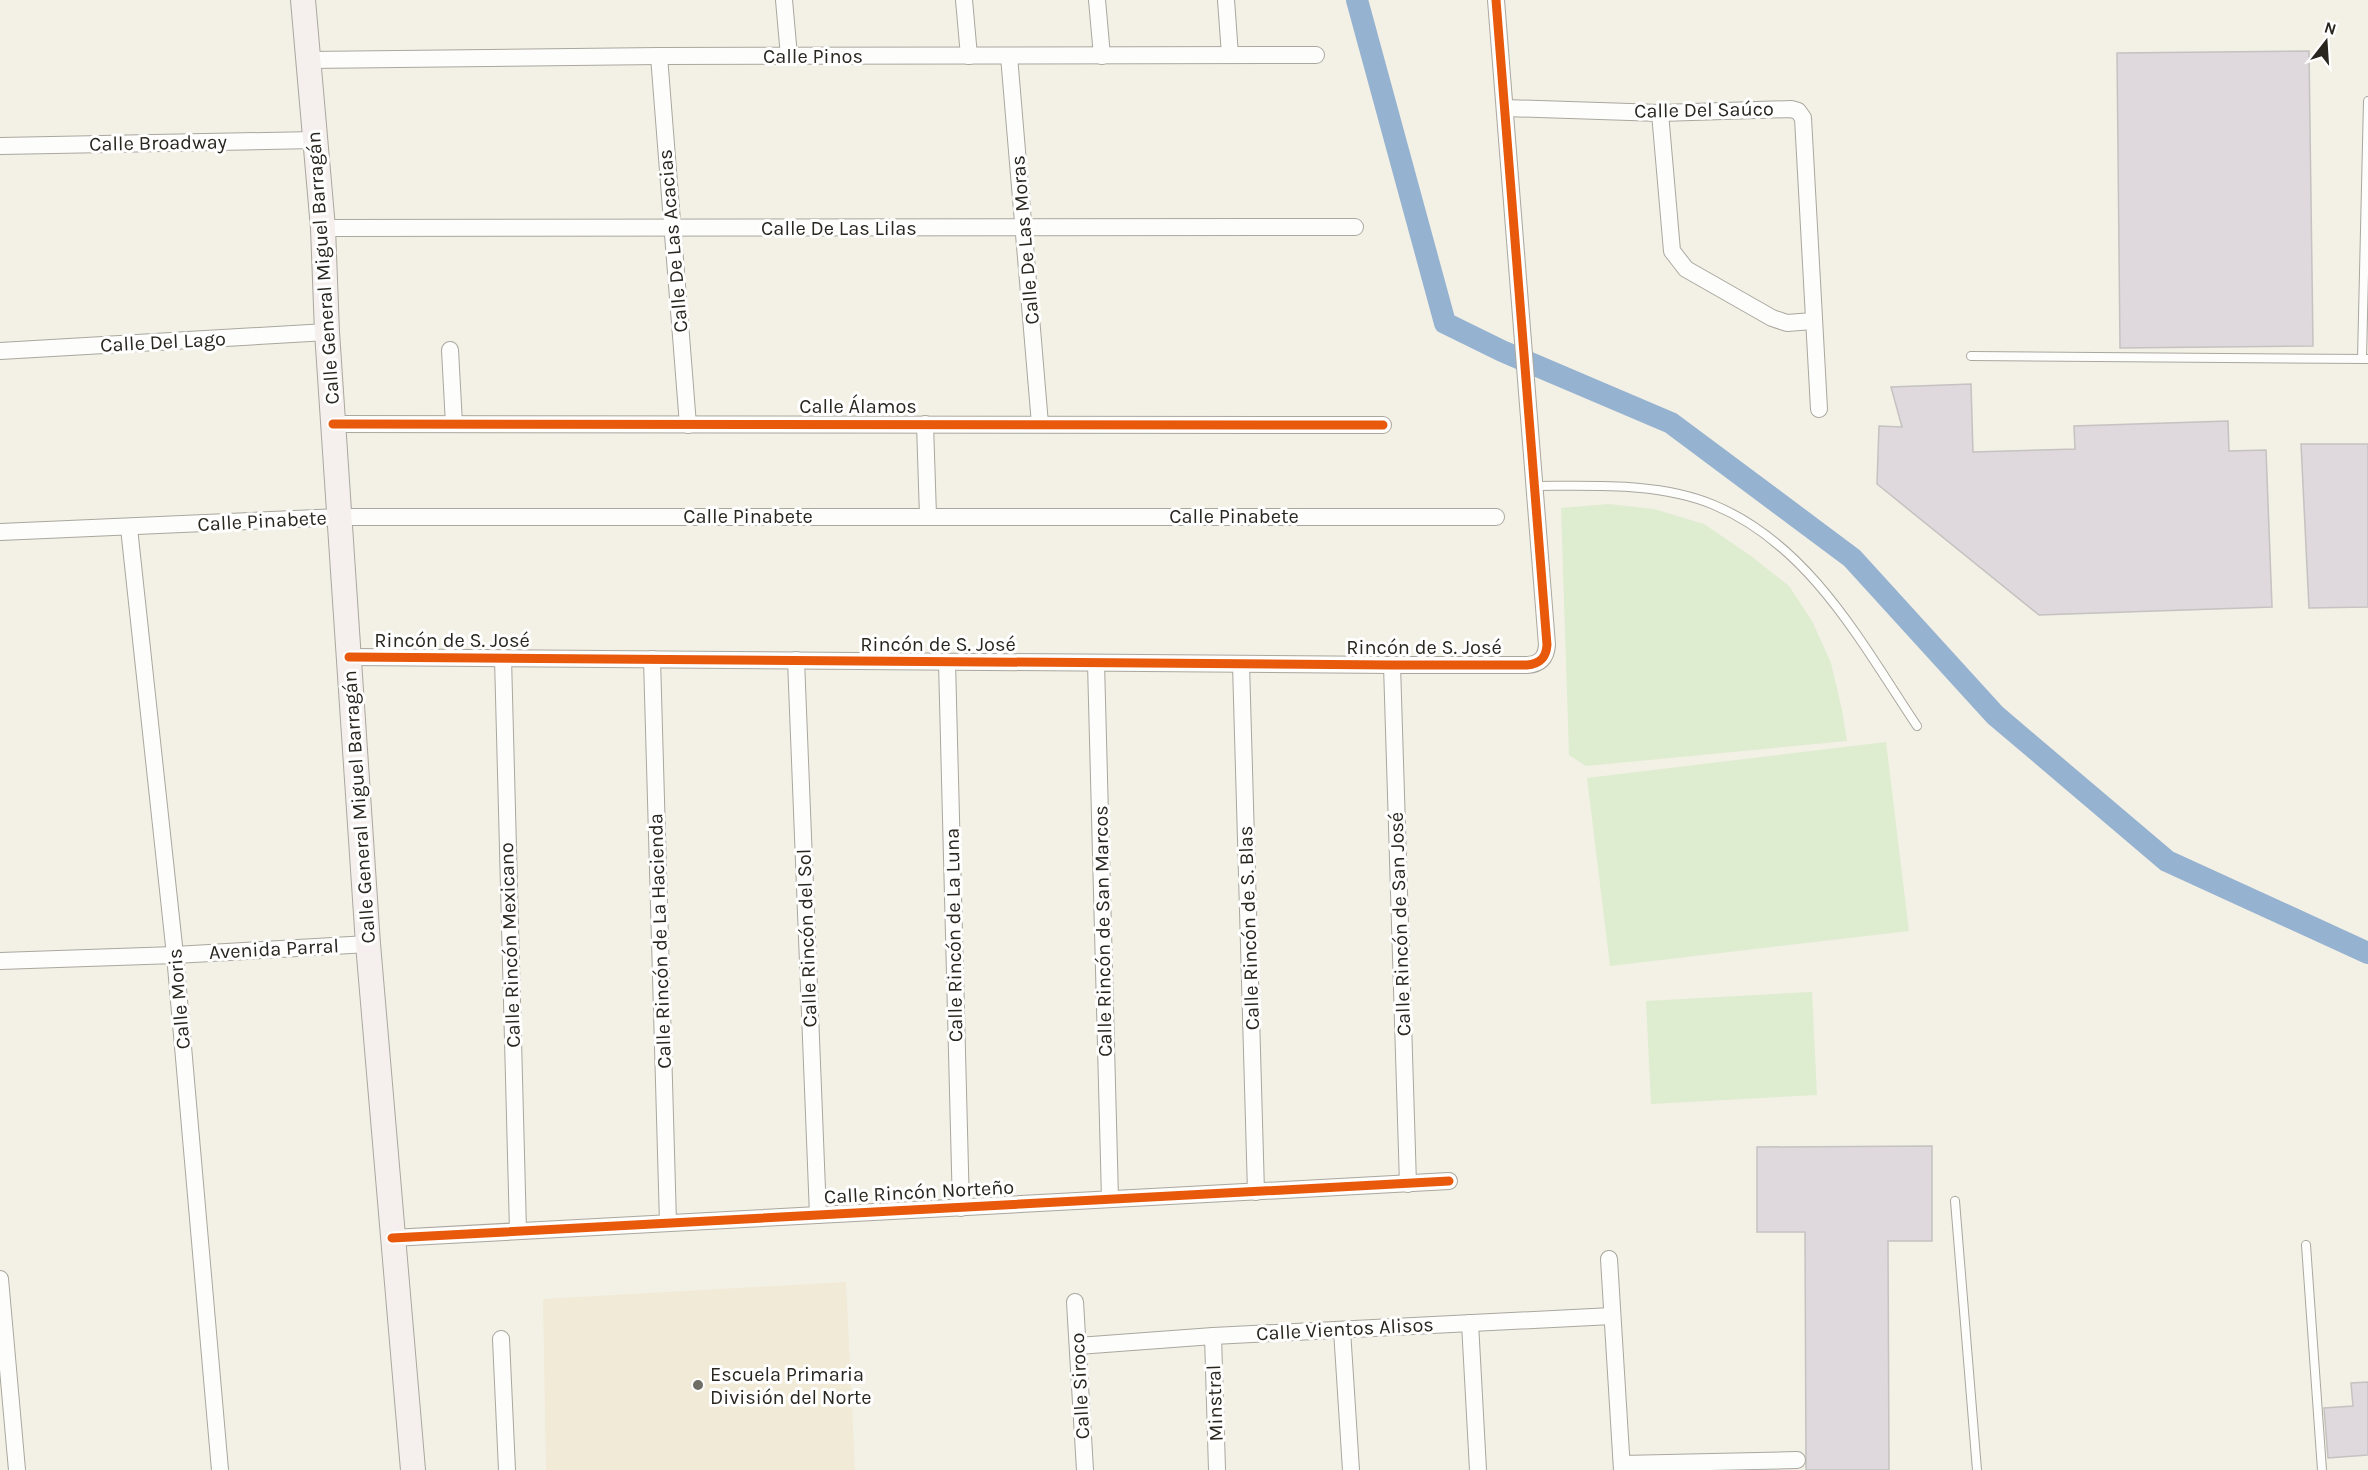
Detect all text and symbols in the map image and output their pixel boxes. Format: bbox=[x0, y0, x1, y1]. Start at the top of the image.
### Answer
north arrow bbox=[2296, 12, 2356, 72]
text: N bbox=[2322, 17, 2339, 39]
street label: Calle Pinos bbox=[763, 45, 863, 68]
street label: Calle Del Saúco bbox=[1634, 97, 1774, 123]
street label: Calle Broadway bbox=[89, 130, 227, 156]
street label: Calle General Miguel Barragán bbox=[302, 131, 344, 405]
street label: Calle De Las Acacias bbox=[654, 148, 692, 334]
street label: Calle De Las Moras bbox=[1006, 154, 1044, 326]
street label: Calle De Las Lilas bbox=[761, 217, 917, 240]
street label: Calle Del Lago bbox=[100, 327, 226, 357]
street label: Calle Álamos bbox=[799, 394, 917, 418]
street label: Calle Pinabete bbox=[683, 505, 813, 528]
street label: Calle Pinabete bbox=[1169, 505, 1299, 528]
street label: Calle Pinabete bbox=[197, 506, 327, 536]
street label: Rincón de S. José bbox=[374, 629, 530, 652]
street label: Rincón de S. José bbox=[860, 633, 1016, 656]
street label: Rincón de S. José bbox=[1346, 636, 1502, 659]
street label: Calle General Miguel Barragán bbox=[338, 670, 380, 944]
street label: Calle Rincón de San Marcos bbox=[1089, 805, 1117, 1057]
street label: Calle Rincón de San José bbox=[1385, 811, 1415, 1037]
street label: Calle Rincón de La Hacienda bbox=[644, 813, 676, 1069]
street label: Calle Rincón de S. Blas bbox=[1234, 825, 1264, 1031]
street label: Calle Rincón de La Luna bbox=[941, 828, 967, 1042]
street label: Calle Rincón Mexicano bbox=[495, 842, 525, 1048]
street label: Calle Rincón del Sol bbox=[792, 848, 822, 1028]
street label: Avenida Parral bbox=[208, 934, 340, 964]
street label: Calle Moris bbox=[163, 948, 195, 1050]
street label: Calle Rincón Norteño bbox=[823, 1176, 1015, 1208]
street label: Calle Vientos Alisos bbox=[1256, 1313, 1434, 1345]
street label: Calle Siroco bbox=[1066, 1332, 1094, 1440]
place label: Escuela Primaria División del Norte bbox=[710, 1363, 872, 1409]
street label: Minstral bbox=[1202, 1364, 1228, 1442]
marker: Escuela Primaria División del Norte bbox=[691, 1378, 705, 1392]

